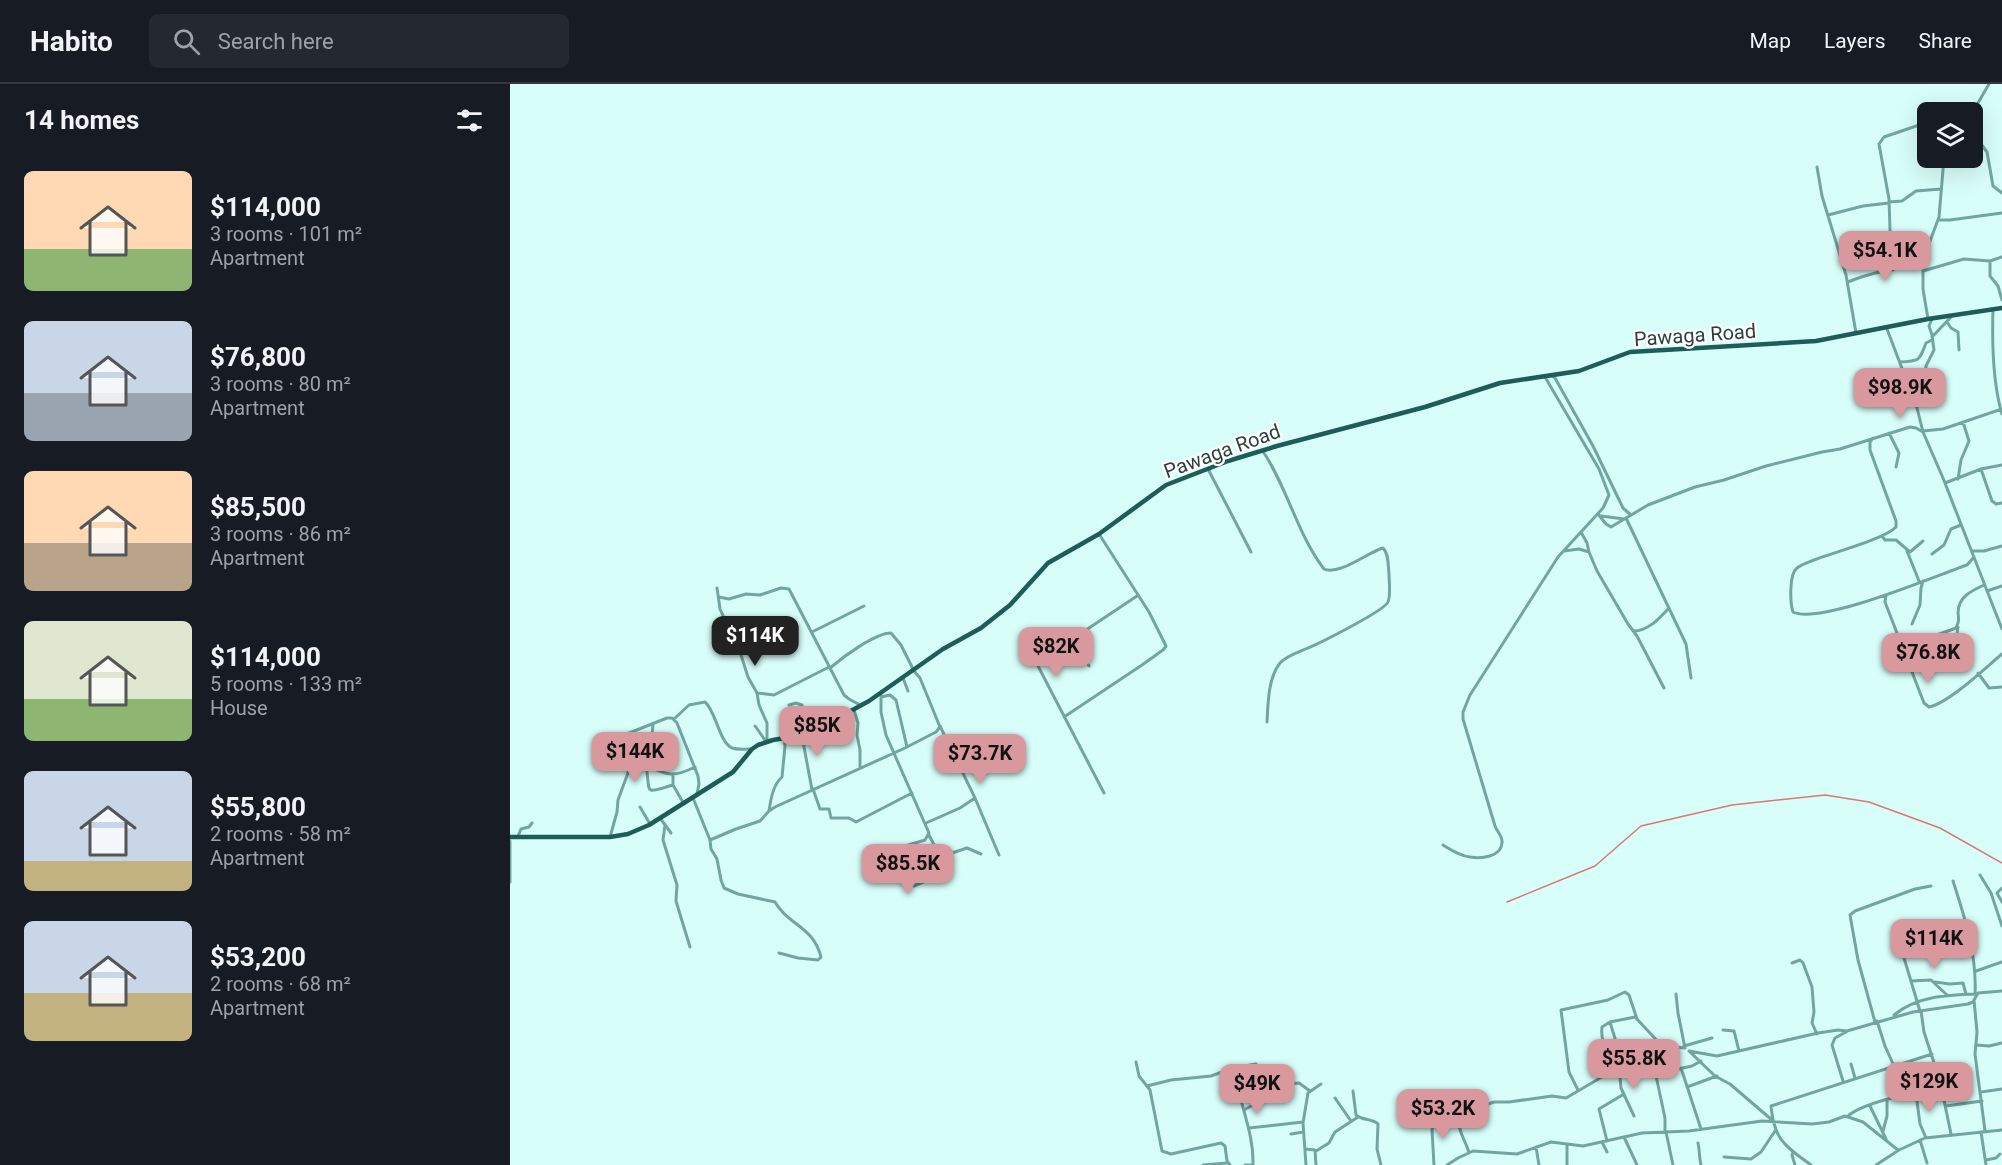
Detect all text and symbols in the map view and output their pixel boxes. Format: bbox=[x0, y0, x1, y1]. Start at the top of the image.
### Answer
search box bbox=[149, 14, 569, 68]
text: Habito bbox=[30, 25, 113, 58]
icon: search bbox=[170, 25, 203, 58]
text: Search here bbox=[218, 29, 334, 54]
text: Map bbox=[1749, 29, 1791, 53]
text: Layers bbox=[1824, 29, 1885, 53]
text: Share bbox=[1918, 29, 1972, 53]
map controls bbox=[1917, 102, 1983, 168]
button: layers bbox=[1917, 102, 1983, 168]
icon: filters bbox=[453, 104, 486, 137]
text: 14 homes bbox=[24, 105, 139, 135]
text: $114,000 bbox=[210, 192, 321, 222]
icon: home bbox=[72, 195, 144, 267]
text: 3 rooms · 101 m² bbox=[210, 222, 362, 246]
pin: $54.1K bbox=[1836, 231, 1934, 282]
text: $54.1K bbox=[1853, 238, 1917, 262]
text: Apartment bbox=[210, 246, 305, 270]
street label: Pawaga Road bbox=[1633, 319, 1757, 351]
text: $76,800 bbox=[210, 342, 306, 372]
icon: home bbox=[72, 345, 144, 417]
pin: $98.9K bbox=[1851, 368, 1949, 419]
text: 3 rooms · 80 m² bbox=[210, 372, 351, 396]
text: $98.9K bbox=[1868, 375, 1932, 399]
text: Apartment bbox=[210, 396, 305, 420]
street label: Pawaga Road bbox=[1160, 419, 1284, 483]
text: $85,500 bbox=[210, 492, 306, 522]
icon: home bbox=[72, 495, 144, 567]
text: 3 rooms · 86 m² bbox=[210, 522, 351, 546]
text: Apartment bbox=[210, 546, 305, 570]
pin: $114K bbox=[713, 616, 797, 667]
text: $114K bbox=[726, 623, 784, 647]
pin: $82K bbox=[1020, 627, 1092, 678]
pin: $76.8K bbox=[1879, 633, 1977, 684]
text: $82K bbox=[1032, 634, 1080, 658]
text: $76.8K bbox=[1896, 640, 1960, 664]
text: $114,000 bbox=[210, 642, 321, 672]
icon: home bbox=[72, 645, 144, 717]
text: 5 rooms · 133 m² bbox=[210, 672, 362, 696]
text: House bbox=[210, 696, 268, 720]
pin: $85K bbox=[781, 706, 853, 757]
text: $85K bbox=[793, 713, 841, 737]
pin: $144K bbox=[593, 732, 677, 783]
pin: $73.7K bbox=[931, 734, 1029, 785]
text: $144K bbox=[606, 739, 664, 763]
text: $73.7K bbox=[948, 741, 1012, 765]
text: $55,800 bbox=[210, 792, 306, 822]
icon: home bbox=[72, 795, 144, 867]
text: 2 rooms · 58 m² bbox=[210, 822, 351, 846]
pin: $85.5K bbox=[859, 844, 957, 895]
text: Apartment bbox=[210, 846, 305, 870]
text: $85.5K bbox=[876, 851, 940, 875]
pin: $114K bbox=[1892, 919, 1976, 970]
text: $114K bbox=[1905, 926, 1963, 950]
text: $53,200 bbox=[210, 942, 306, 972]
icon: home bbox=[72, 945, 144, 1017]
text: 2 rooms · 68 m² bbox=[210, 972, 351, 996]
text: Apartment bbox=[210, 996, 305, 1020]
pin: $55.8K bbox=[1585, 1039, 1683, 1090]
text: $55.8K bbox=[1602, 1046, 1666, 1070]
pin: $129K bbox=[1887, 1062, 1971, 1113]
pin: $49K bbox=[1221, 1064, 1293, 1115]
text: $129K bbox=[1900, 1069, 1958, 1093]
text: $49K bbox=[1233, 1071, 1281, 1095]
pin: $53.2K bbox=[1394, 1089, 1492, 1140]
text: $53.2K bbox=[1411, 1096, 1475, 1120]

